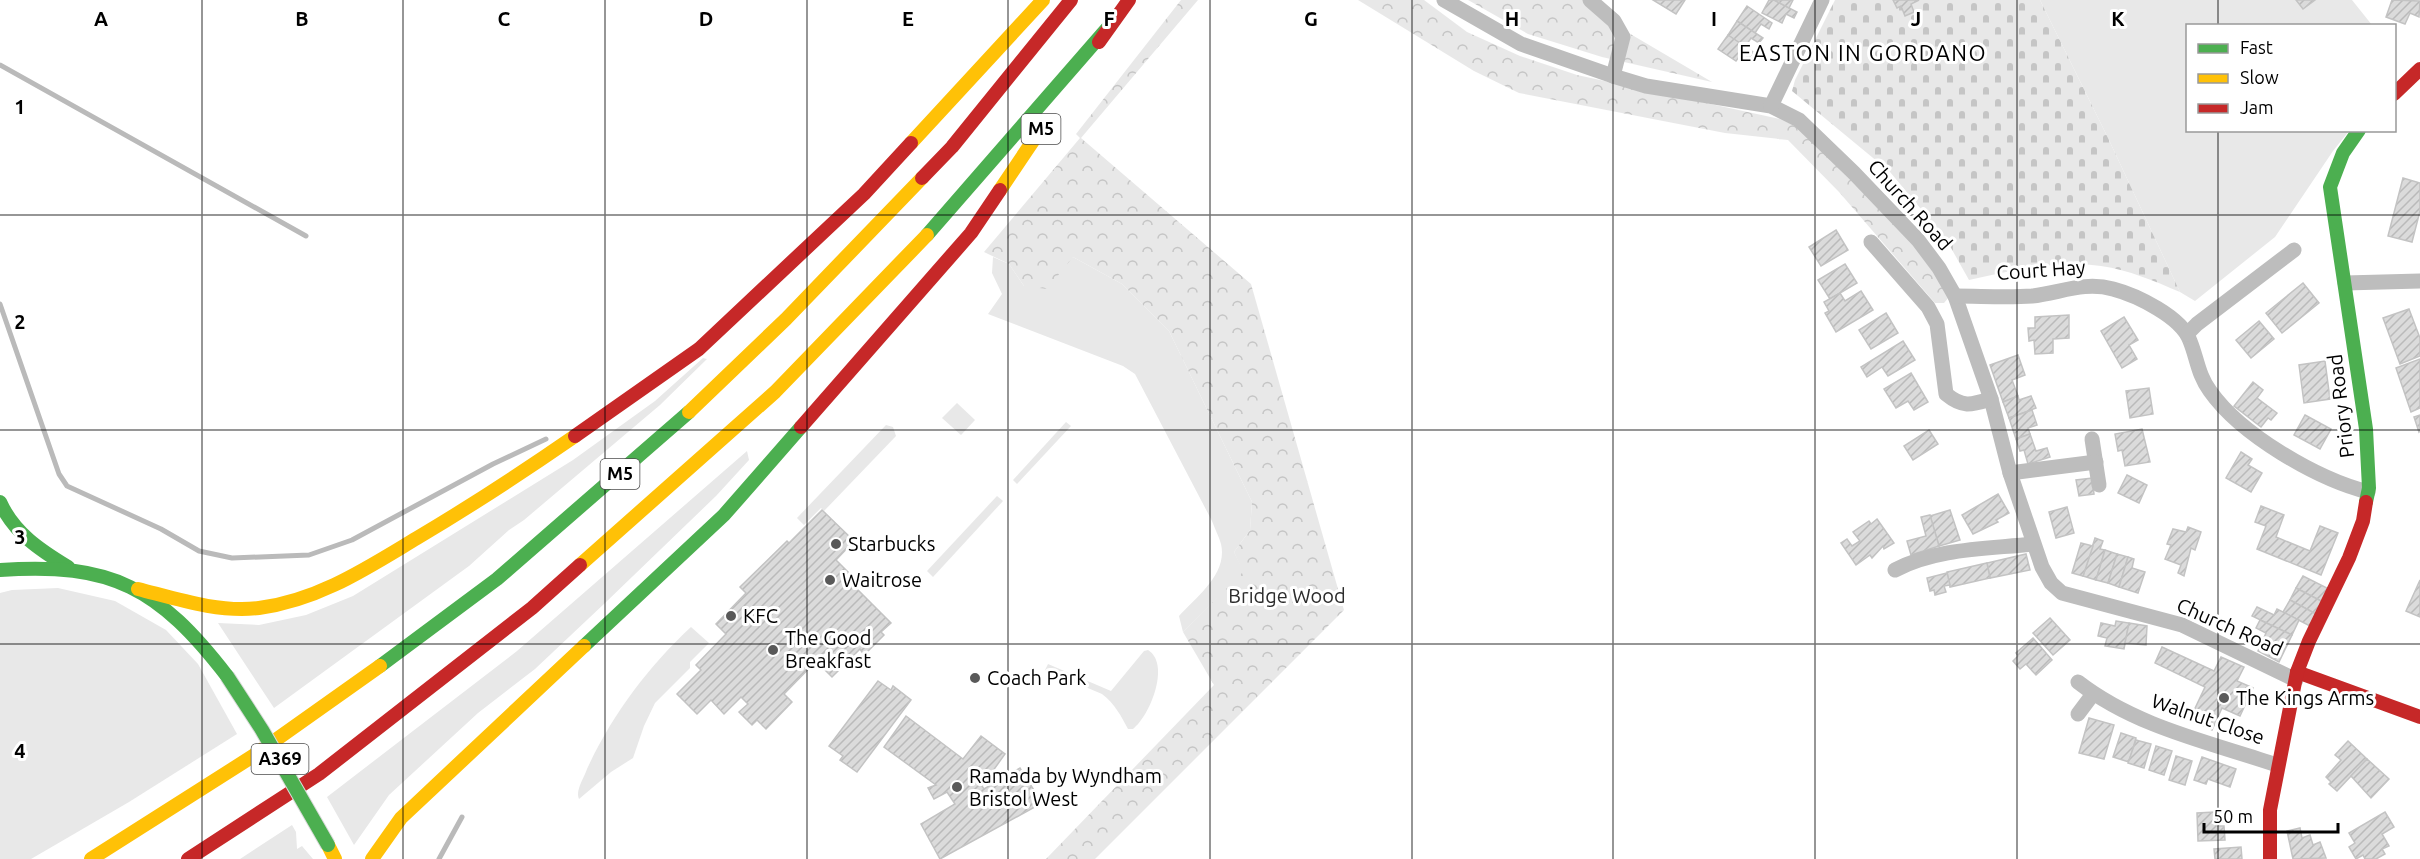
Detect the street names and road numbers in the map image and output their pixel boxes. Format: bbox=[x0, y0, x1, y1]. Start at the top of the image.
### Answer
road number: M5 bbox=[1022, 114, 1060, 144]
street label: Church Road bbox=[1864, 155, 1957, 255]
street label: Court Hay bbox=[1996, 255, 2087, 284]
street label: Priory Road bbox=[2323, 353, 2358, 459]
road number: M5 bbox=[600, 459, 640, 489]
street label: Church Road bbox=[2173, 593, 2287, 660]
street label: Walnut Close bbox=[2149, 688, 2268, 749]
road number: A369 bbox=[252, 744, 308, 774]

